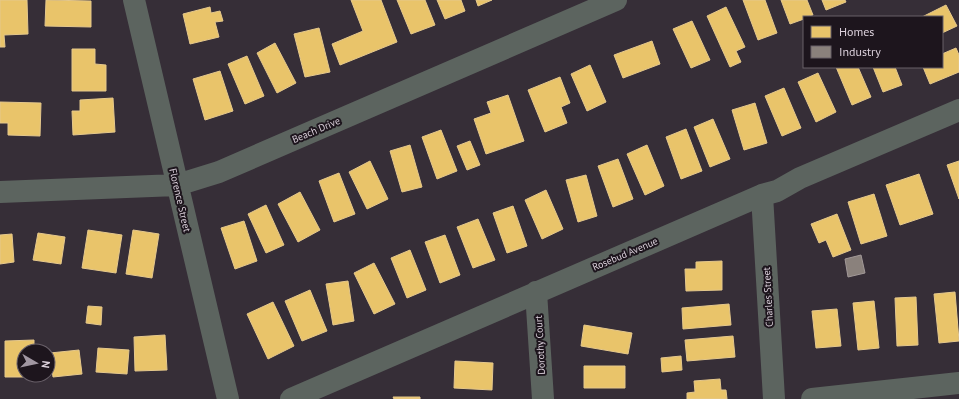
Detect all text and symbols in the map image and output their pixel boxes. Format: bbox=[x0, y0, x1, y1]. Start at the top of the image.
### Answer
legend bbox=[803, 16, 943, 68]
text: Homes bbox=[839, 24, 874, 39]
text: Industry bbox=[839, 44, 881, 59]
street label: Beach Drive bbox=[290, 114, 342, 146]
street label: Florence Street bbox=[166, 167, 194, 234]
street label: Rosebud Avenue bbox=[590, 234, 660, 274]
street label: Charles Street bbox=[760, 266, 776, 327]
street label: Dorothy Court bbox=[532, 314, 548, 375]
north arrow bbox=[16, 343, 56, 383]
text: N bbox=[38, 360, 53, 369]

